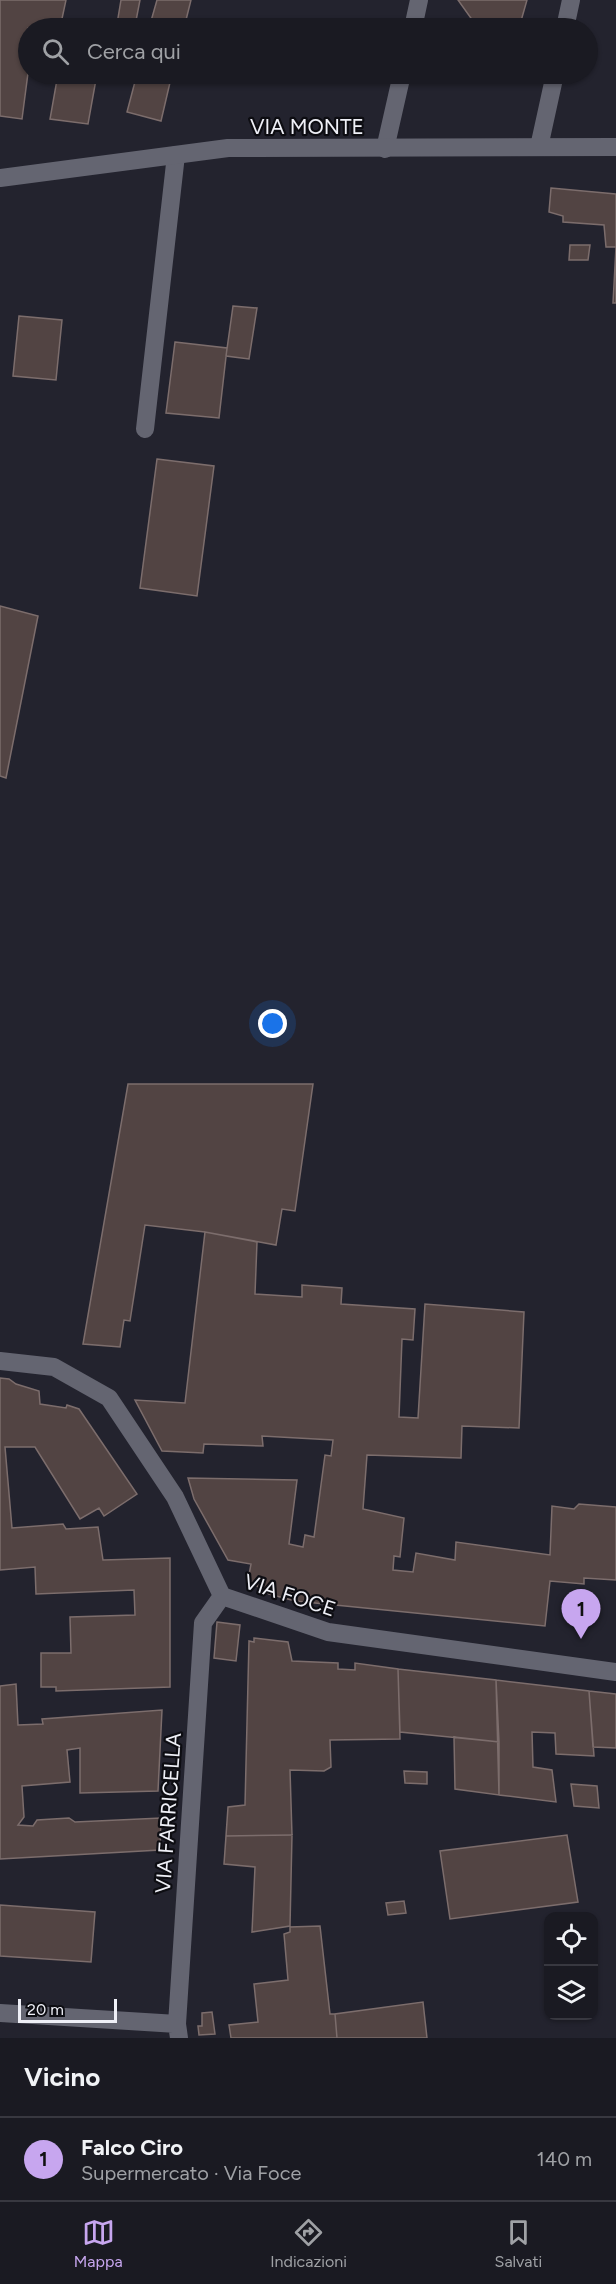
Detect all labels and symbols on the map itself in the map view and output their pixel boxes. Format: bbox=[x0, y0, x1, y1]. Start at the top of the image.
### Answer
street label: VIA MONTE bbox=[250, 114, 364, 139]
your location bbox=[258, 1009, 287, 1038]
street label: VIA FOCE bbox=[241, 1568, 339, 1622]
pin: 1 bbox=[562, 1590, 600, 1639]
street label: VIA FARRICELLA bbox=[150, 1732, 186, 1894]
scale bar bbox=[18, 1996, 117, 2024]

